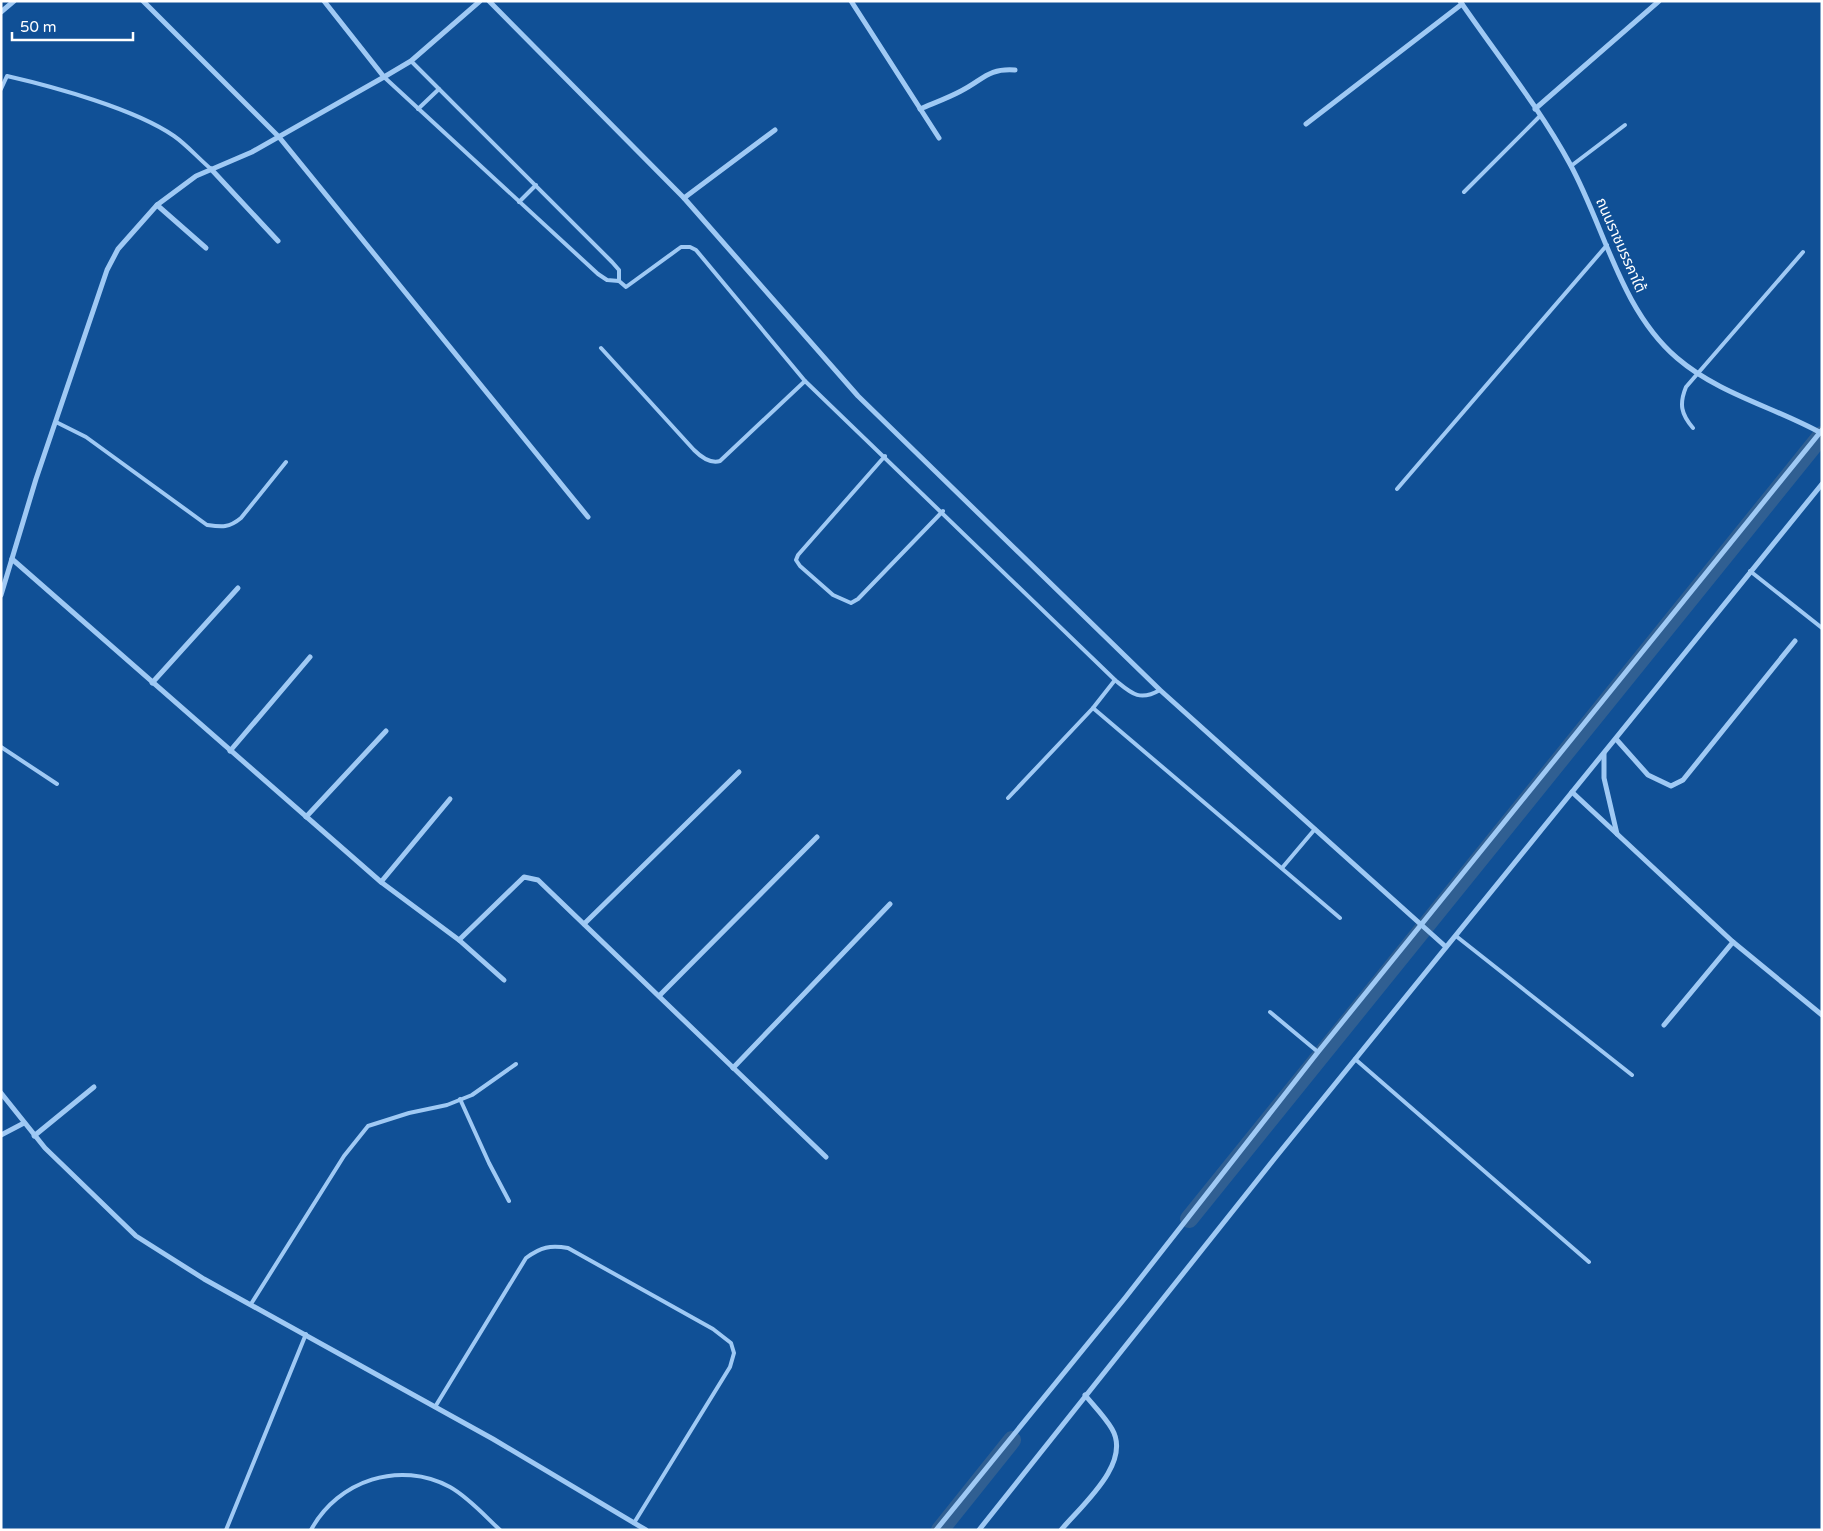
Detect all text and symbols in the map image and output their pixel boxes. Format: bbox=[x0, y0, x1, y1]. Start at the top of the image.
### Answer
scale bar bbox=[12, 10, 134, 42]
text: 50 m bbox=[20, 18, 57, 36]
street label: ถนนราชมรรคาใต้ bbox=[1592, 195, 1650, 295]

